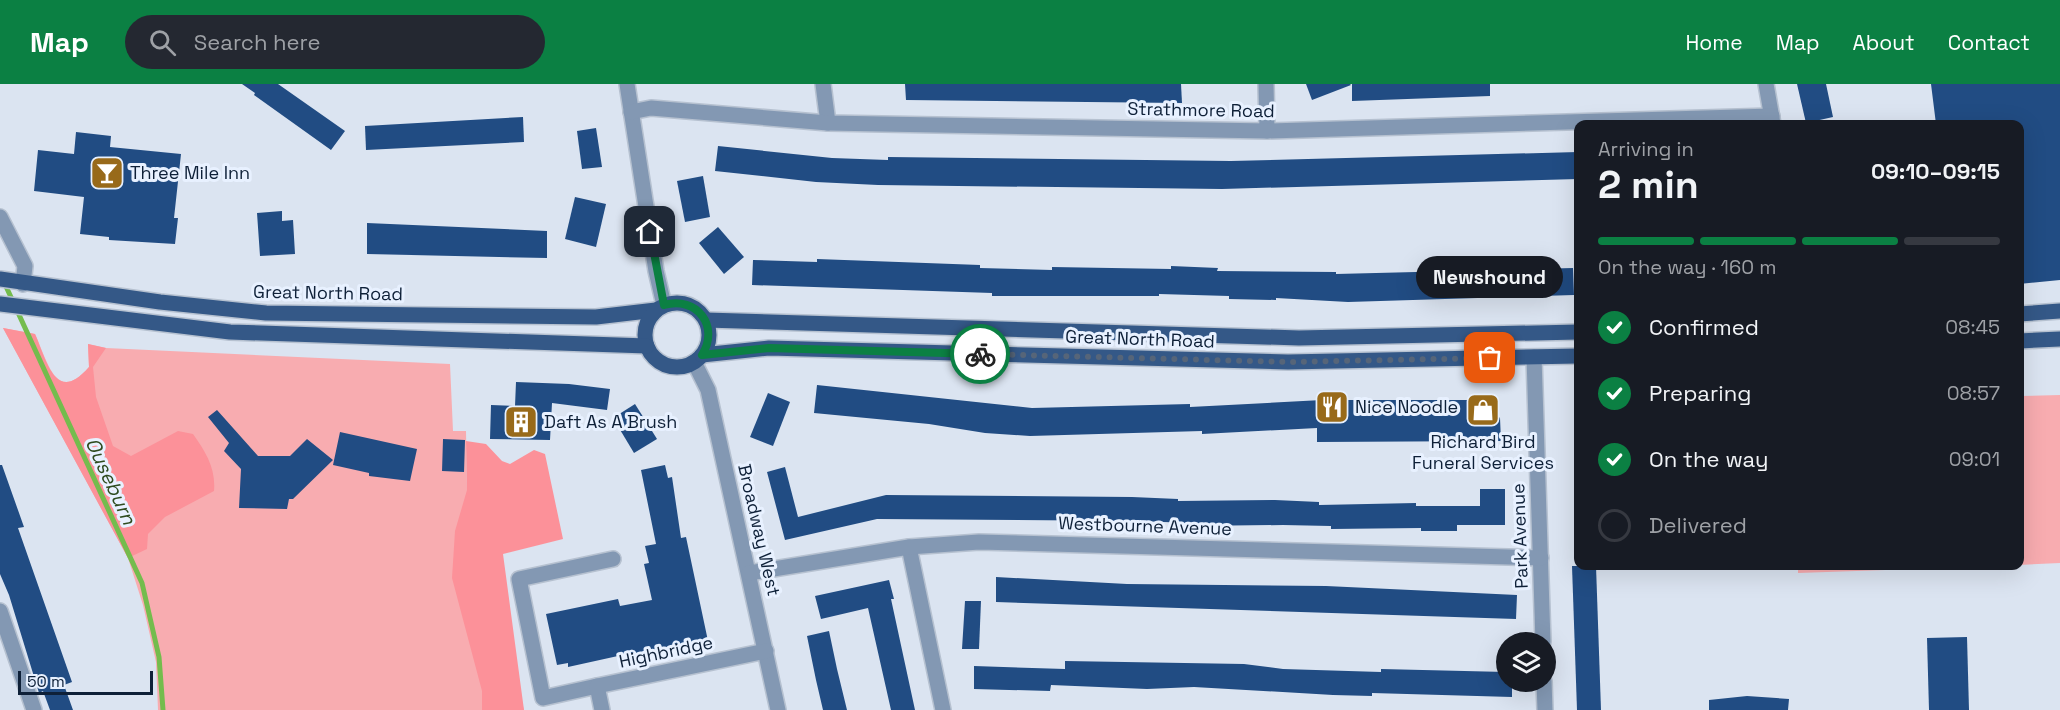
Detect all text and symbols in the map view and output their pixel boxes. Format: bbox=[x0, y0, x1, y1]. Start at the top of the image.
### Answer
search box bbox=[125, 15, 545, 69]
text: Map bbox=[30, 24, 89, 60]
icon: search bbox=[146, 26, 179, 59]
text: Search here bbox=[194, 28, 321, 56]
text: Home bbox=[1685, 29, 1743, 56]
text: Map bbox=[1776, 29, 1820, 56]
text: About bbox=[1853, 29, 1915, 56]
text: Contact bbox=[1948, 29, 2030, 56]
street label: Strathmore Road bbox=[1127, 97, 1275, 122]
text: Arriving in bbox=[1598, 136, 1694, 162]
bar icon: Three Mile Inn bbox=[89, 155, 125, 191]
text: 09:10–09:15 bbox=[1871, 157, 2000, 185]
text: 2 min bbox=[1598, 160, 1699, 209]
place label: Three Mile Inn bbox=[130, 161, 250, 184]
pin bbox=[624, 206, 675, 257]
icon: home bbox=[633, 215, 666, 248]
text: On the way · 160 m bbox=[1598, 254, 1776, 280]
callout: Newshound bbox=[1416, 256, 1564, 298]
text: Newshound bbox=[1433, 264, 1546, 290]
street label: Great North Road bbox=[253, 280, 403, 305]
icon: check bbox=[1598, 311, 1631, 344]
text: Confirmed bbox=[1649, 313, 1759, 341]
text: 08:45 bbox=[1945, 314, 2000, 340]
courier bbox=[950, 324, 1010, 384]
street label: Great North Road bbox=[1065, 324, 1215, 353]
pin bbox=[1464, 332, 1515, 383]
icon: bike bbox=[964, 338, 997, 371]
icon: bag bbox=[1473, 341, 1506, 374]
icon: check bbox=[1598, 377, 1631, 410]
text: Preparing bbox=[1649, 379, 1751, 407]
text: 08:57 bbox=[1947, 380, 2000, 406]
restaurant icon: Nice Noodle bbox=[1314, 389, 1350, 425]
shop icon: Richard Bird Funeral Services bbox=[1465, 392, 1501, 428]
place label: Nice Noodle bbox=[1355, 395, 1458, 418]
building icon: Daft As A Brush bbox=[503, 404, 539, 440]
place label: Daft As A Brush bbox=[544, 410, 677, 433]
place label: Richard Bird Funeral Services bbox=[1412, 430, 1554, 474]
water label: Ouseburn bbox=[80, 433, 143, 529]
icon: check bbox=[1598, 443, 1631, 476]
text: On the way bbox=[1649, 445, 1768, 473]
text: 09:01 bbox=[1949, 446, 2000, 472]
street label: Broadway West bbox=[733, 462, 786, 598]
street label: Park Avenue bbox=[1506, 483, 1533, 589]
street label: Westbourne Avenue bbox=[1058, 511, 1232, 540]
text: Delivered bbox=[1649, 511, 1747, 539]
street label: Highbridge bbox=[617, 630, 715, 673]
map controls bbox=[1496, 632, 1556, 692]
button: layers bbox=[1496, 632, 1556, 692]
scale bar bbox=[18, 668, 153, 696]
text: 50 m bbox=[27, 671, 65, 692]

